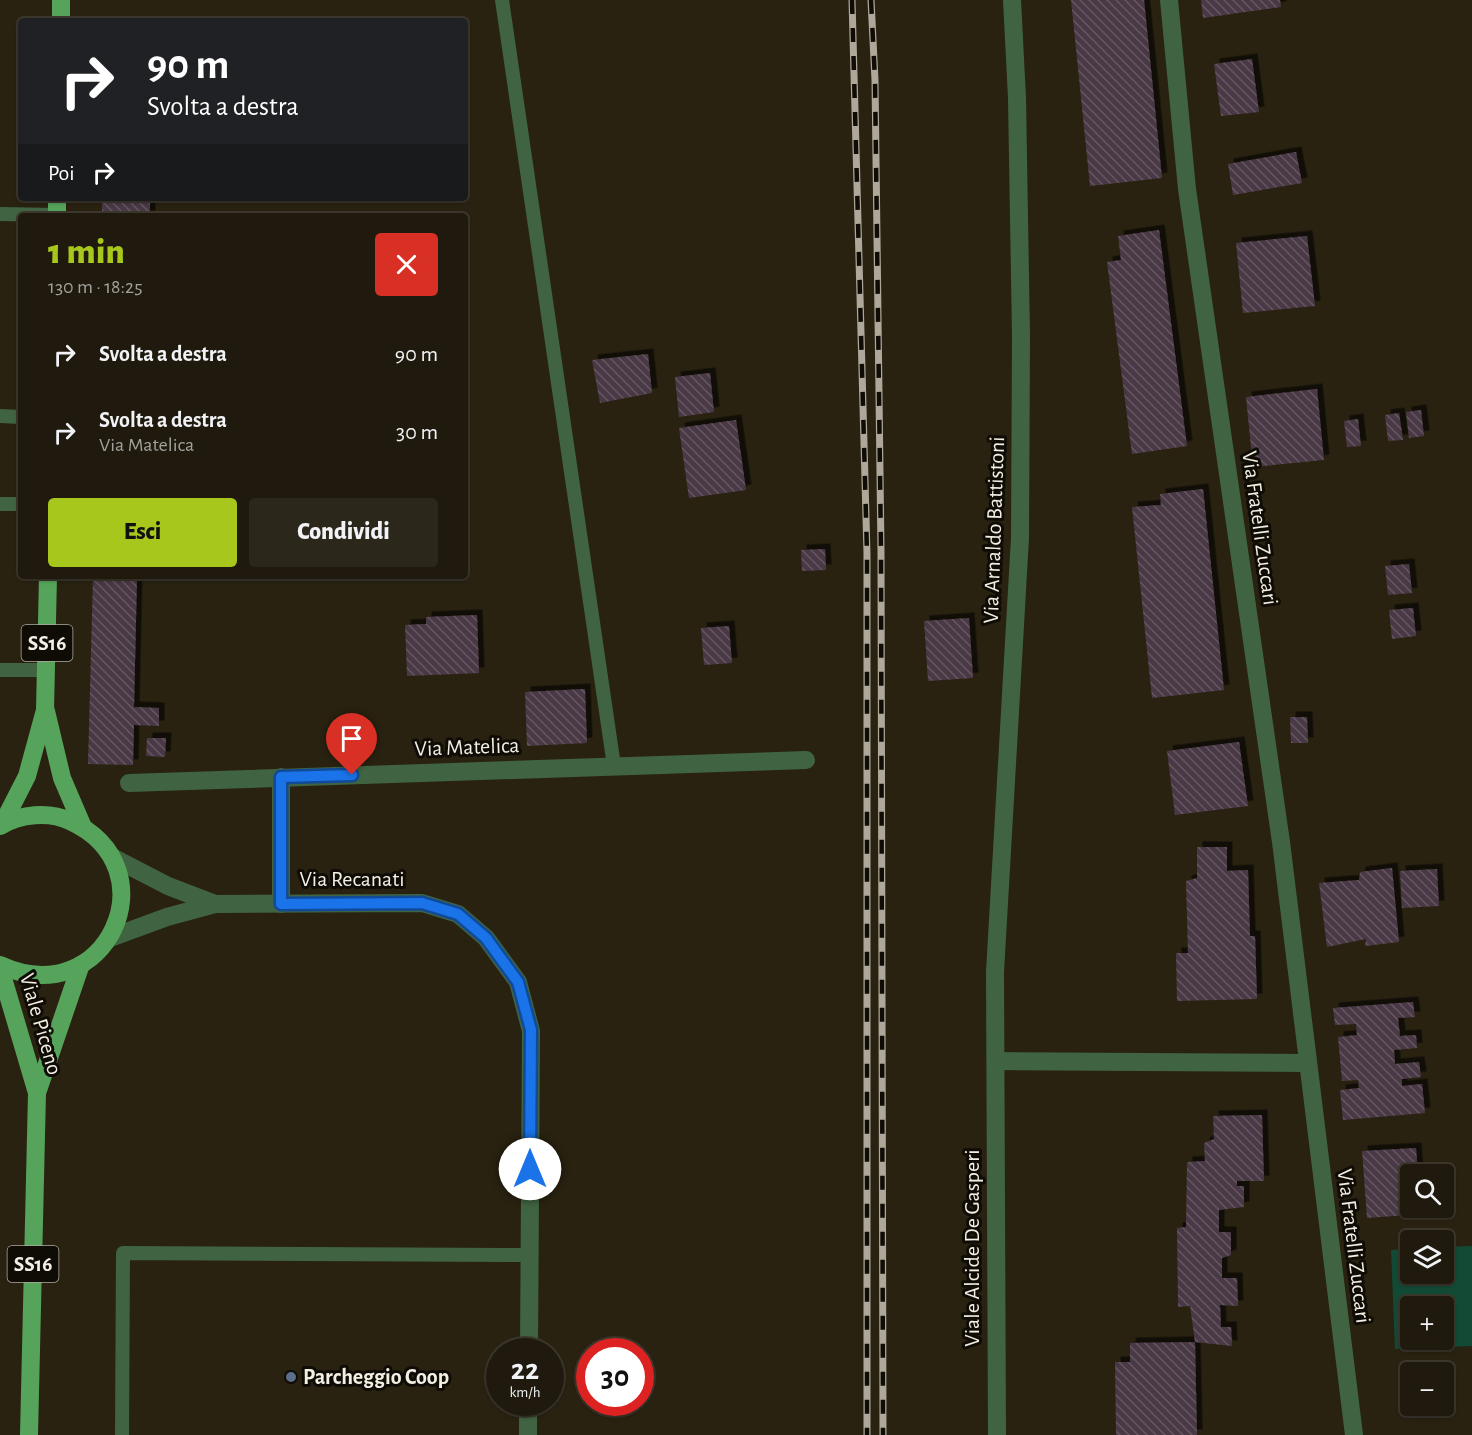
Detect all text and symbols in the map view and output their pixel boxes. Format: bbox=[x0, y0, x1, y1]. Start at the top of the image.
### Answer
icon: right bbox=[48, 42, 126, 120]
text: 90 m bbox=[147, 44, 229, 86]
text: Svolta a destra bbox=[147, 93, 299, 120]
icon: right bbox=[87, 156, 120, 189]
text: Poi bbox=[48, 162, 75, 184]
button: close bbox=[375, 233, 438, 296]
text: 1 min bbox=[48, 234, 125, 270]
text: 130 m · 18:25 bbox=[48, 277, 143, 297]
icon: right bbox=[48, 338, 81, 371]
text: Svolta a destra bbox=[99, 343, 227, 365]
text: 90 m bbox=[395, 343, 438, 365]
text: Svolta a destra bbox=[99, 409, 227, 431]
icon: right bbox=[48, 416, 81, 449]
text: 30 m bbox=[396, 421, 438, 443]
text: Via Matelica bbox=[99, 435, 194, 455]
street label: Via Arnaldo Battistoni bbox=[980, 436, 1008, 624]
street label: Via Fratelli Zuccari bbox=[1238, 449, 1282, 607]
button: Esci bbox=[48, 498, 237, 567]
button: Condividi bbox=[249, 498, 438, 567]
road number: SS16 bbox=[22, 625, 72, 661]
pin bbox=[326, 713, 377, 775]
icon: arrive bbox=[335, 722, 368, 755]
street label: Via Matelica bbox=[414, 734, 520, 760]
street label: Via Recanati bbox=[299, 868, 405, 890]
street label: Viale Piceno bbox=[16, 971, 66, 1077]
position arrow bbox=[498, 1137, 562, 1201]
street label: Viale Alcide De Gasperi bbox=[961, 1149, 983, 1347]
map controls bbox=[1400, 1164, 1454, 1416]
button: search bbox=[1400, 1164, 1454, 1218]
street label: Via Fratelli Zuccari bbox=[1334, 1167, 1374, 1325]
button: layers bbox=[1400, 1230, 1454, 1284]
road number: SS16 bbox=[8, 1246, 58, 1282]
button: + bbox=[1400, 1296, 1454, 1350]
speed limit sign: 30 bbox=[576, 1338, 654, 1416]
text: 22 bbox=[511, 1355, 539, 1385]
button: − bbox=[1400, 1362, 1454, 1416]
place label: Parcheggio Coop bbox=[303, 1366, 449, 1388]
marker: Parcheggio Coop bbox=[284, 1370, 298, 1384]
text: km/h bbox=[510, 1385, 540, 1400]

